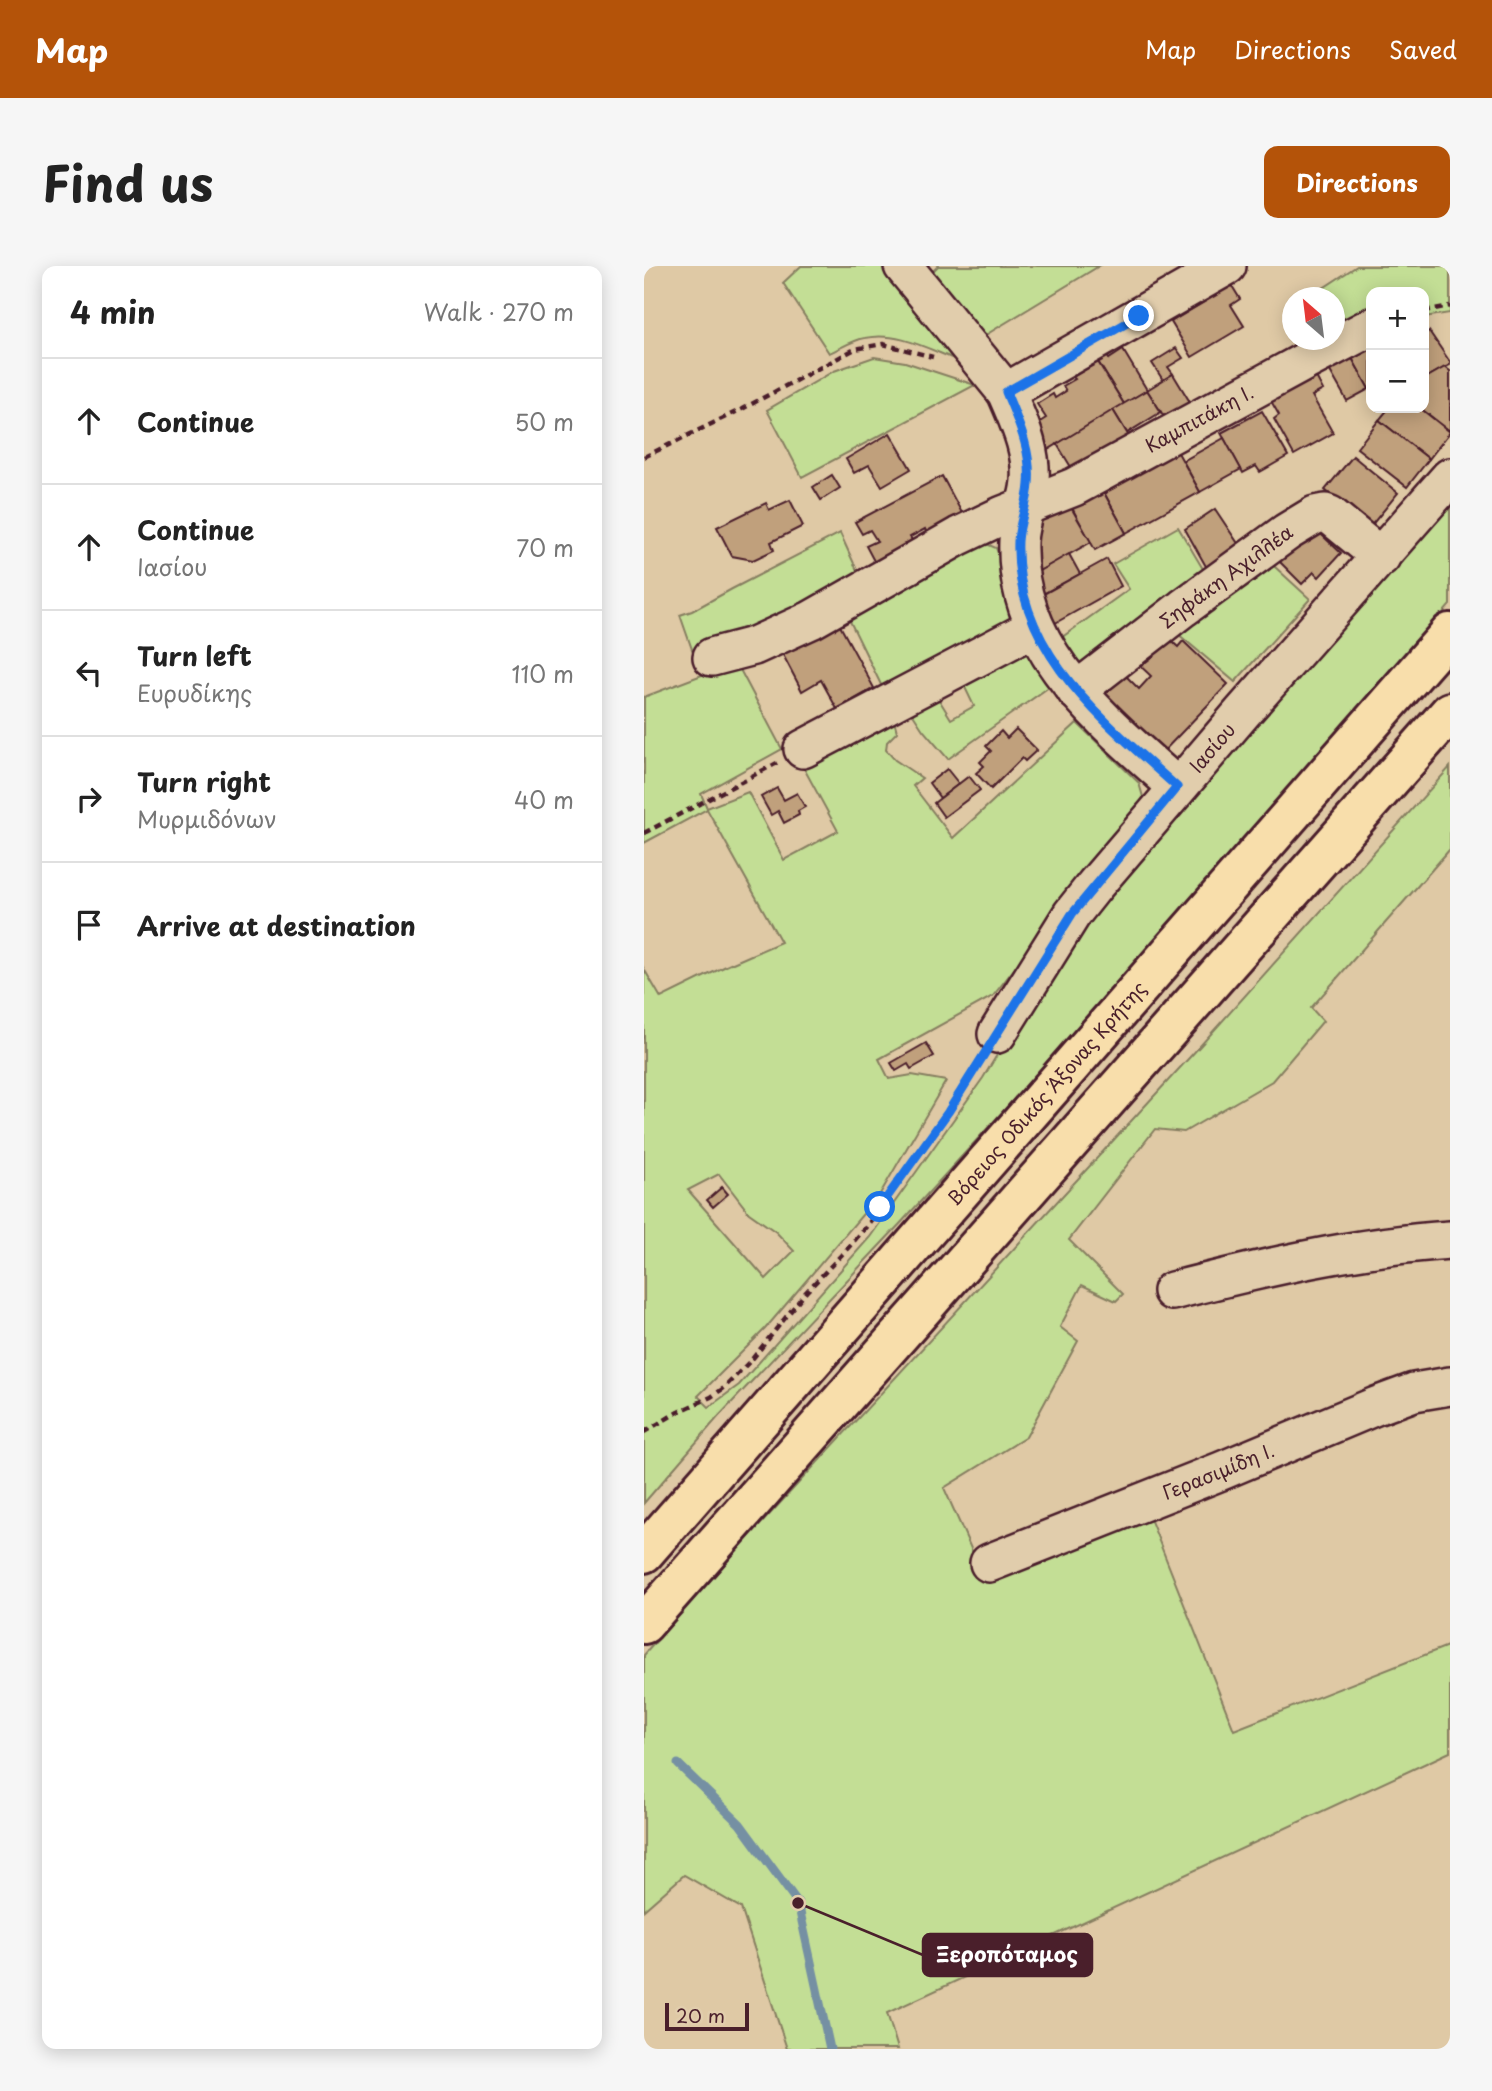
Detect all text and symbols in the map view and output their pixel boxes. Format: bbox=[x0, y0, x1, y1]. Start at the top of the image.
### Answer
text: Map bbox=[35, 24, 108, 74]
text: Map bbox=[1145, 31, 1196, 67]
text: Directions bbox=[1234, 31, 1351, 67]
text: Saved bbox=[1389, 31, 1457, 67]
text: Find us bbox=[42, 145, 213, 219]
button: Directions bbox=[1264, 146, 1450, 218]
north arrow bbox=[1282, 287, 1345, 350]
map controls bbox=[1366, 287, 1429, 413]
button: + bbox=[1366, 287, 1429, 350]
text: 4 min bbox=[70, 289, 156, 334]
text: Walk · 270 m bbox=[424, 294, 574, 329]
route end bbox=[1123, 300, 1154, 331]
button: − bbox=[1366, 350, 1429, 413]
street label: Καμπιτάκη Ι. bbox=[1140, 377, 1258, 459]
icon: ahead bbox=[70, 402, 108, 440]
text: Continue bbox=[137, 402, 254, 441]
text: 50 m bbox=[514, 404, 574, 439]
text: Continue bbox=[137, 510, 254, 549]
street label: Σηφάκη Αχιλλέα bbox=[1153, 517, 1298, 634]
icon: ahead bbox=[70, 528, 108, 566]
text: 70 m bbox=[516, 530, 574, 565]
text: Ιασίου bbox=[137, 549, 207, 584]
text: Turn left bbox=[137, 636, 252, 675]
icon: left bbox=[70, 654, 108, 692]
text: 110 m bbox=[512, 656, 574, 691]
text: Ευρυδίκης bbox=[137, 675, 252, 710]
street label: Ιασίου bbox=[1182, 716, 1241, 778]
text: Turn right bbox=[137, 762, 271, 801]
icon: right bbox=[70, 780, 108, 818]
text: 40 m bbox=[514, 782, 574, 817]
text: Μυρμιδόνων bbox=[137, 801, 277, 836]
icon: arrive bbox=[70, 906, 108, 944]
text: Arrive at destination bbox=[137, 906, 416, 945]
street label: Βόρειος Οδικός Άξονας Κρήτης bbox=[940, 974, 1152, 1211]
route start bbox=[864, 1191, 895, 1222]
street label: Γερασιμίδη Ι. bbox=[1158, 1435, 1278, 1506]
callout: Ξεροπόταμος bbox=[923, 1934, 1092, 1976]
text: Ξεροπόταμος bbox=[936, 1937, 1078, 1969]
scale bar bbox=[665, 2000, 749, 2032]
text: 20 m bbox=[676, 2001, 725, 2029]

